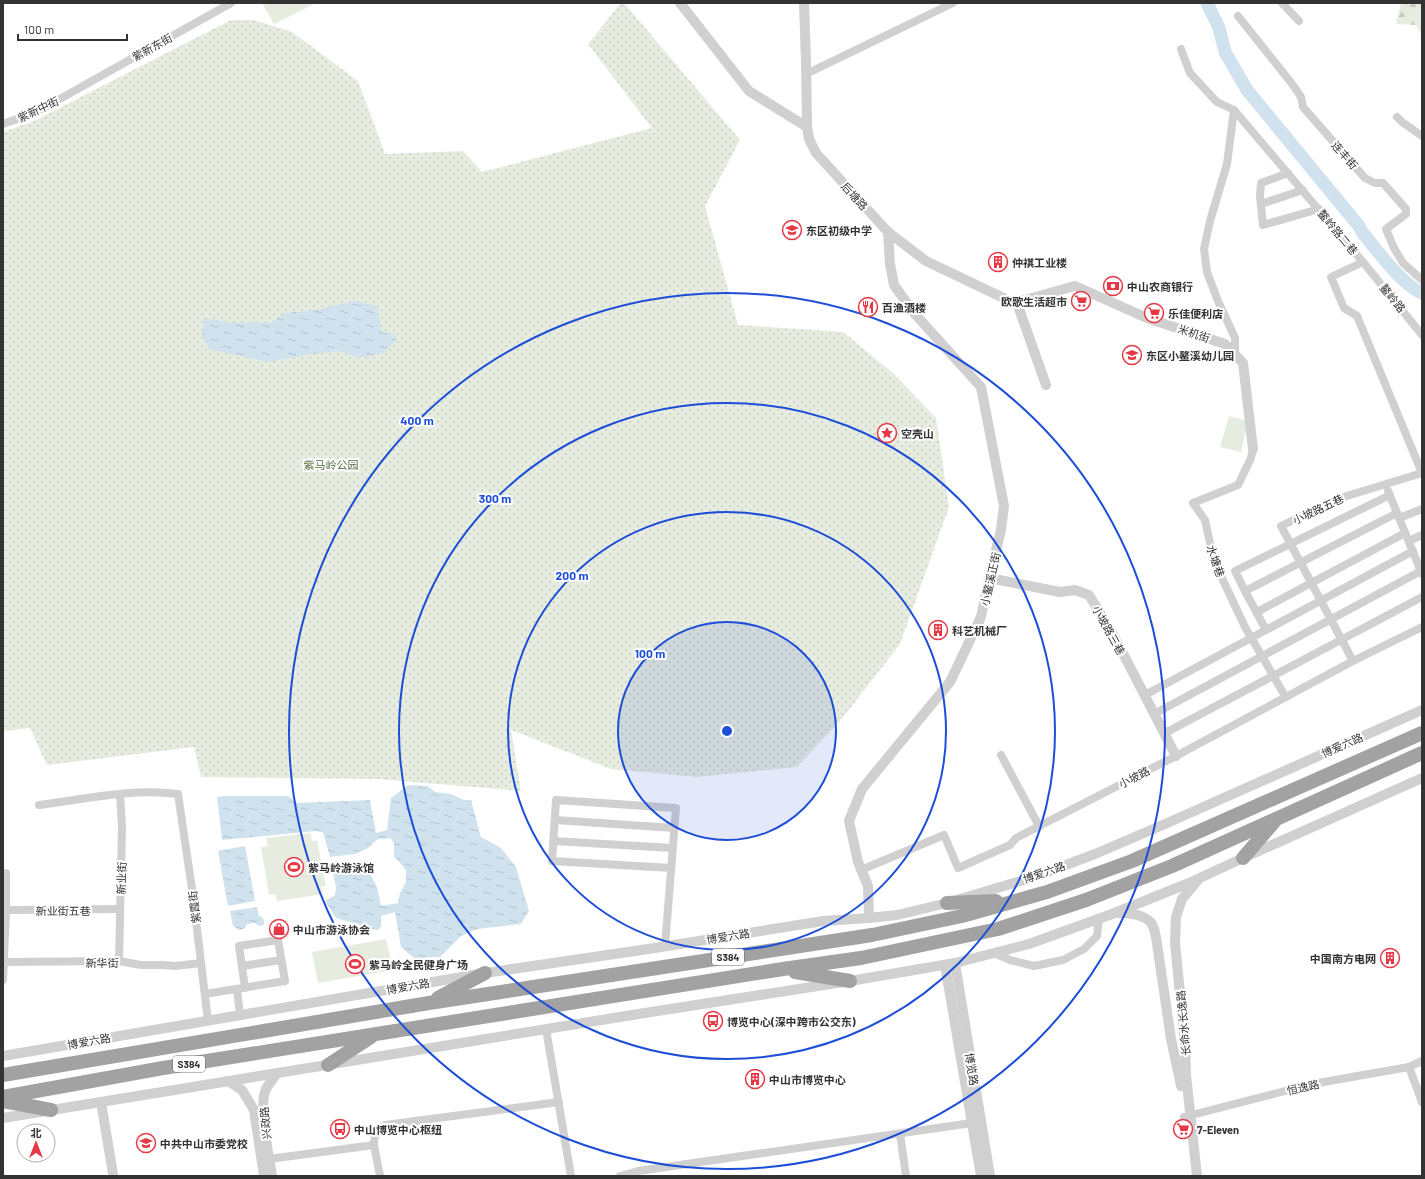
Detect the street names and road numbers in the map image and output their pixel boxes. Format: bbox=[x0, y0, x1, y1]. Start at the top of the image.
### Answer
street label: 紫新东街 bbox=[130, 31, 174, 63]
street label: 紫新中街 bbox=[15, 94, 61, 124]
street label: 连丰街 bbox=[1329, 138, 1361, 172]
street label: 后塘路 bbox=[839, 179, 871, 213]
street label: 鳌岭路二巷 bbox=[1315, 207, 1361, 257]
street label: 鳌岭路 bbox=[1378, 281, 1408, 315]
street label: 米机街 bbox=[1176, 321, 1212, 345]
street label: 小坡路五巷 bbox=[1290, 491, 1346, 527]
street label: 水塘巷 bbox=[1204, 543, 1228, 579]
street label: 小鳌溪正街 bbox=[977, 551, 1003, 607]
street label: 小坡路三巷 bbox=[1090, 603, 1128, 657]
street label: 博爱六路 bbox=[1319, 730, 1365, 760]
street label: 小坡路 bbox=[1116, 764, 1152, 790]
street label: 博爱六路 bbox=[1021, 859, 1067, 885]
street label: 新业街 bbox=[114, 861, 128, 895]
street label: 紫霞街 bbox=[186, 890, 202, 924]
street label: 新业街五巷 bbox=[36, 904, 91, 917]
street label: 博爱六路 bbox=[705, 926, 751, 946]
road number: S384 bbox=[712, 949, 744, 965]
street label: 新华街 bbox=[86, 956, 119, 969]
street label: 博爱六路 bbox=[385, 976, 431, 996]
street label: 长命水长逸路 bbox=[1174, 990, 1192, 1056]
street label: 博爱六路 bbox=[66, 1031, 112, 1051]
street label: 博览路 bbox=[963, 1052, 981, 1086]
road number: S384 bbox=[173, 1056, 205, 1072]
street label: 恒逸路 bbox=[1285, 1077, 1321, 1097]
street label: 兴政路 bbox=[257, 1106, 273, 1140]

